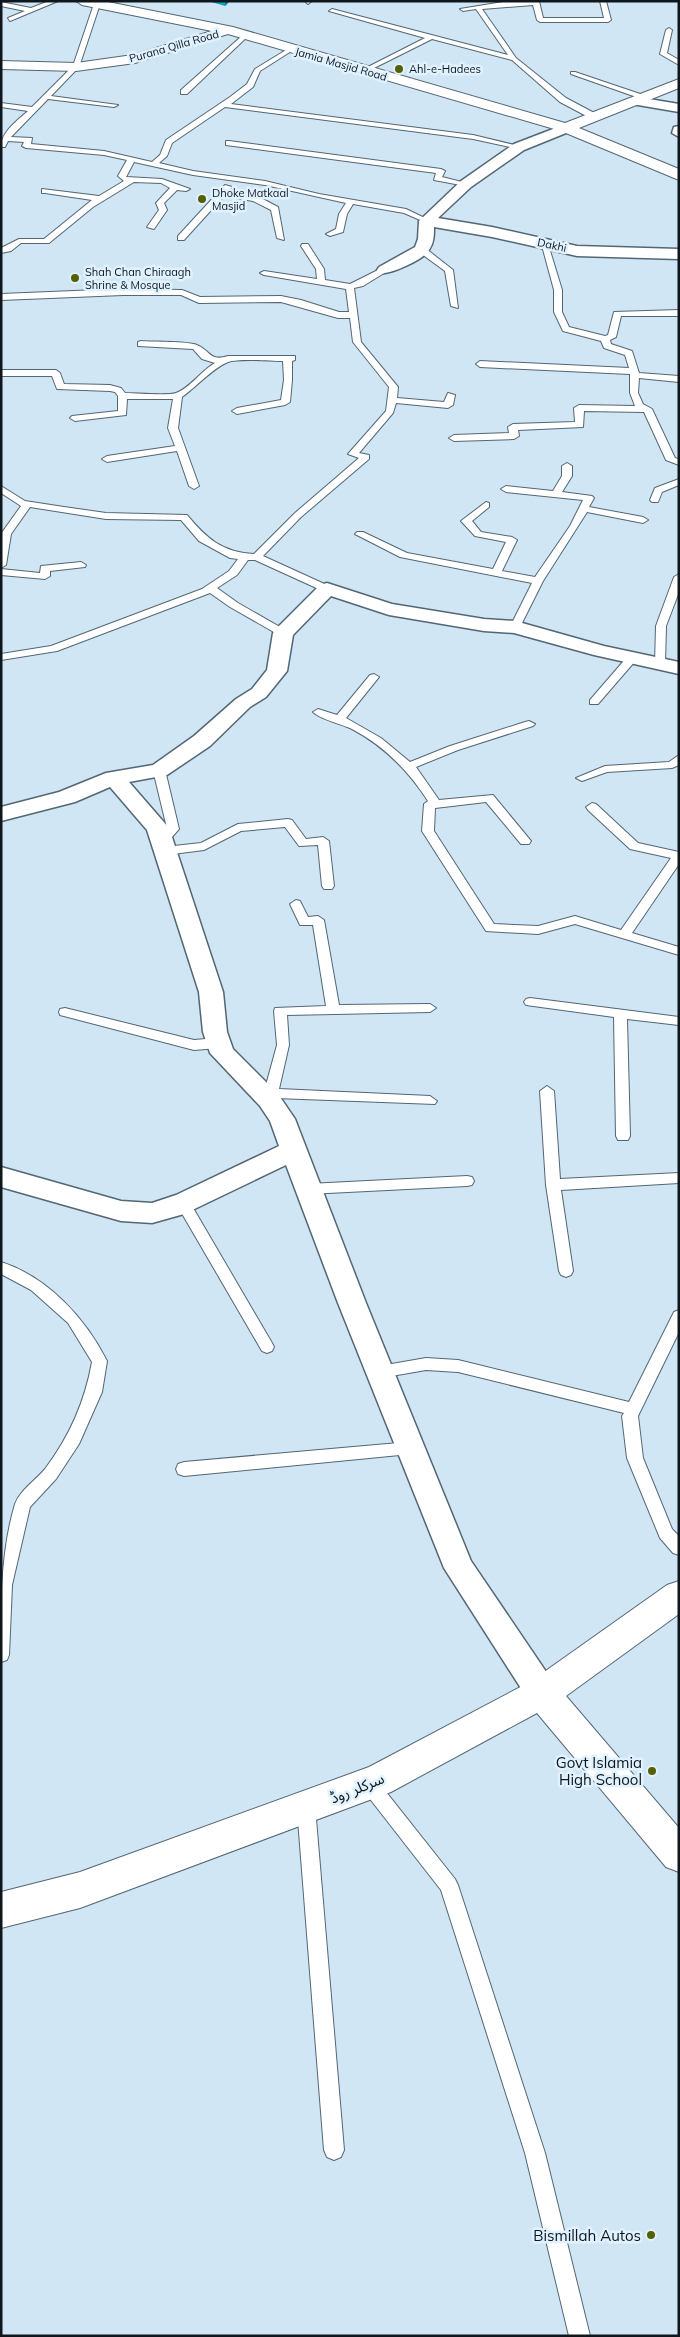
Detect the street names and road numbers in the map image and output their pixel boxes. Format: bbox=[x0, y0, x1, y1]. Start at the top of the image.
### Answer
street label: Purana Qilla Road bbox=[128, 26, 220, 66]
street label: Jamia Masjid Road bbox=[293, 44, 389, 84]
street label: Dakhi bbox=[536, 235, 568, 255]
street label: سرکلر روڈ bbox=[327, 1768, 387, 1807]

